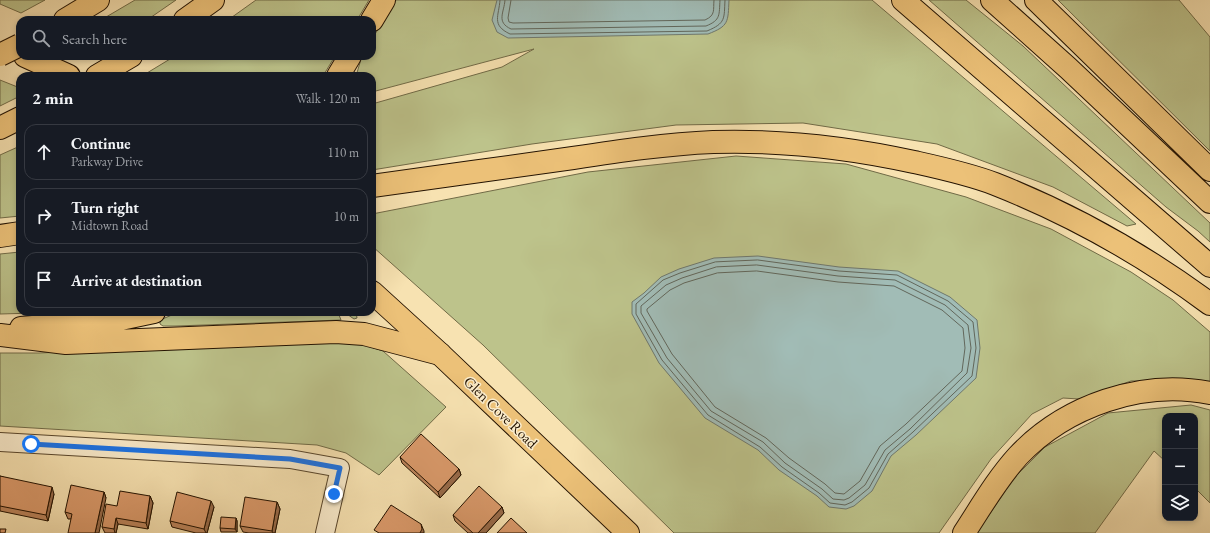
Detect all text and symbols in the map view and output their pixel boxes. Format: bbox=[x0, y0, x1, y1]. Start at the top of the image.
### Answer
search box bbox=[16, 16, 376, 60]
icon: search bbox=[30, 27, 52, 49]
text: Search here bbox=[62, 29, 127, 48]
text: 2 min bbox=[32, 87, 73, 109]
text: Walk · 120 m bbox=[296, 90, 360, 107]
text: Continue bbox=[71, 134, 131, 153]
icon: ahead bbox=[33, 141, 55, 163]
text: 110 m bbox=[328, 144, 359, 161]
text: Parkway Drive bbox=[71, 153, 143, 170]
text: Turn right bbox=[71, 198, 139, 217]
icon: right bbox=[33, 205, 55, 227]
text: 10 m bbox=[334, 208, 359, 225]
text: Midtown Road bbox=[71, 217, 148, 234]
icon: arrive bbox=[33, 269, 55, 291]
text: Arrive at destination bbox=[71, 271, 202, 290]
street label: Glen Cove Road bbox=[460, 372, 542, 452]
map controls bbox=[1162, 413, 1198, 521]
button: + bbox=[1162, 413, 1198, 449]
route start bbox=[22, 435, 40, 453]
button: − bbox=[1162, 449, 1198, 485]
route end bbox=[325, 485, 343, 503]
button: layers bbox=[1162, 485, 1198, 521]

